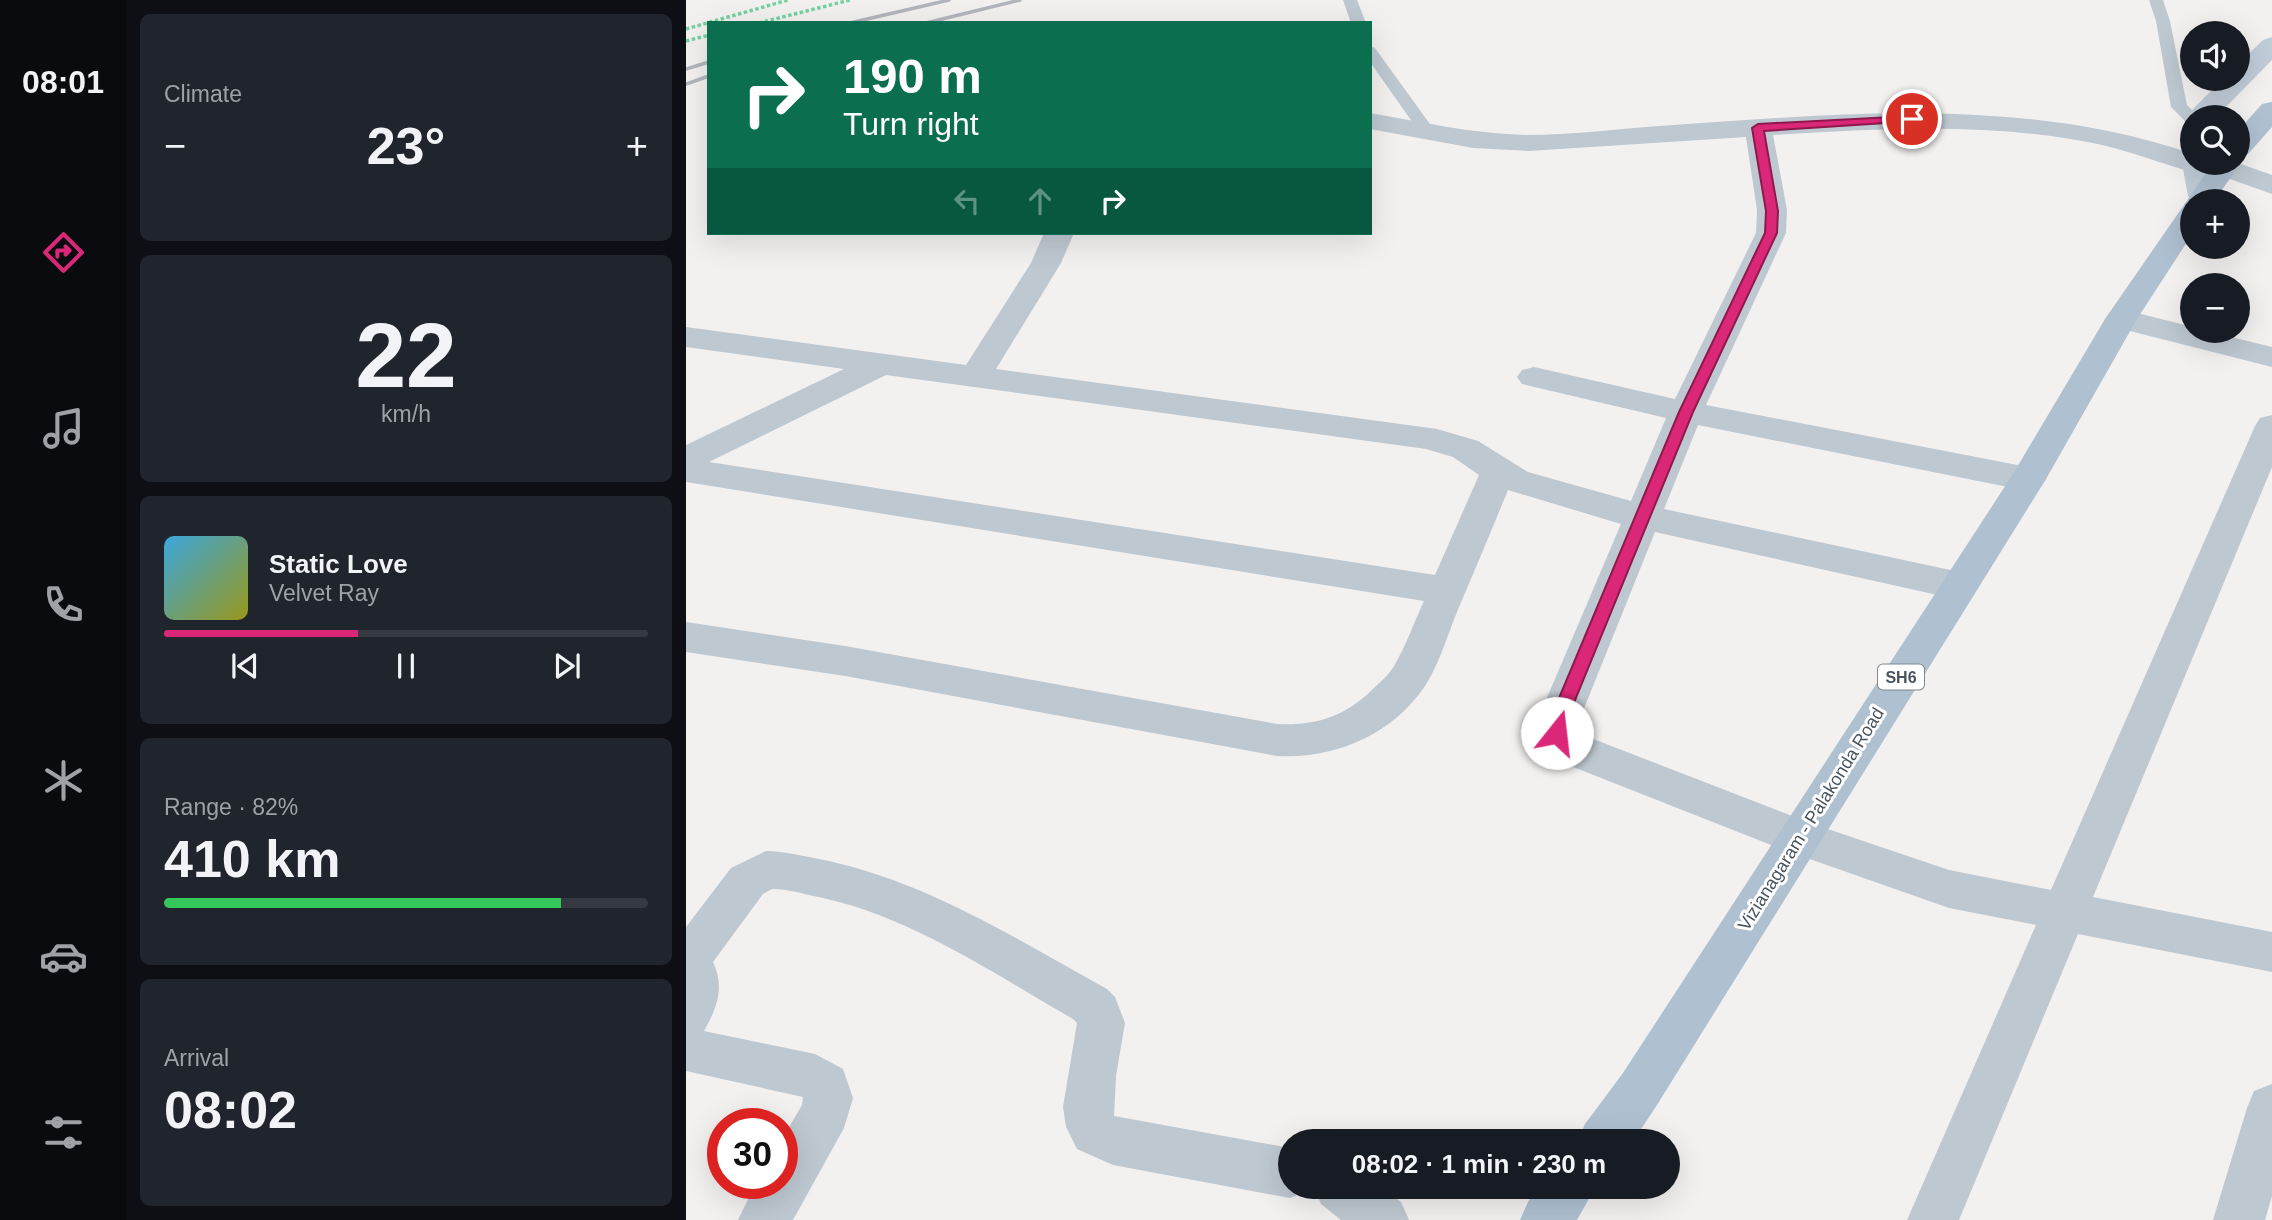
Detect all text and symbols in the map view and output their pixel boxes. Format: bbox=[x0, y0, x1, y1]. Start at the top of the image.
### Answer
map controls bbox=[2180, 21, 2250, 343]
button: sound bbox=[2180, 21, 2250, 91]
icon: right bbox=[728, 49, 819, 140]
text: 190 m bbox=[843, 49, 982, 103]
text: 08:01 bbox=[22, 64, 104, 100]
text: Climate bbox=[164, 81, 242, 107]
pin bbox=[1882, 89, 1942, 149]
icon: arrive bbox=[1893, 100, 1931, 138]
button: search bbox=[2180, 105, 2250, 175]
text: Turn right bbox=[843, 106, 979, 142]
text: 23° bbox=[367, 117, 445, 175]
text: − bbox=[164, 125, 186, 167]
text: + bbox=[626, 125, 648, 167]
icon: left bbox=[948, 182, 986, 220]
icon: ahead bbox=[1021, 182, 1059, 220]
icon: right bbox=[1094, 182, 1132, 220]
button: + bbox=[2180, 189, 2250, 259]
icon: directions bbox=[39, 228, 88, 277]
button: − bbox=[2180, 273, 2250, 343]
text: 22 bbox=[355, 305, 457, 406]
text: km/h bbox=[381, 401, 431, 427]
icon: music bbox=[39, 404, 88, 453]
text: Static Love bbox=[269, 549, 408, 579]
icon: phone bbox=[39, 580, 88, 629]
text: Velvet Ray bbox=[269, 580, 379, 606]
icon: previous bbox=[226, 647, 264, 685]
icon: pause bbox=[387, 647, 425, 685]
icon: next bbox=[548, 647, 586, 685]
road number: SH6 bbox=[1878, 664, 1924, 690]
position arrow bbox=[1520, 696, 1594, 770]
street label: Vizianagaram - Palakonda Road bbox=[1734, 704, 1888, 934]
icon: climate bbox=[39, 756, 88, 805]
text: Range · 82% bbox=[164, 794, 298, 820]
text: 410 km bbox=[164, 830, 340, 888]
icon: car bbox=[39, 932, 88, 981]
text: Arrival bbox=[164, 1045, 229, 1071]
text: 08:02 bbox=[164, 1081, 297, 1139]
icon: filters bbox=[39, 1108, 88, 1157]
speed limit sign: 30 bbox=[707, 1108, 798, 1199]
text: 08:02 · 1 min · 230 m bbox=[1352, 1149, 1606, 1179]

